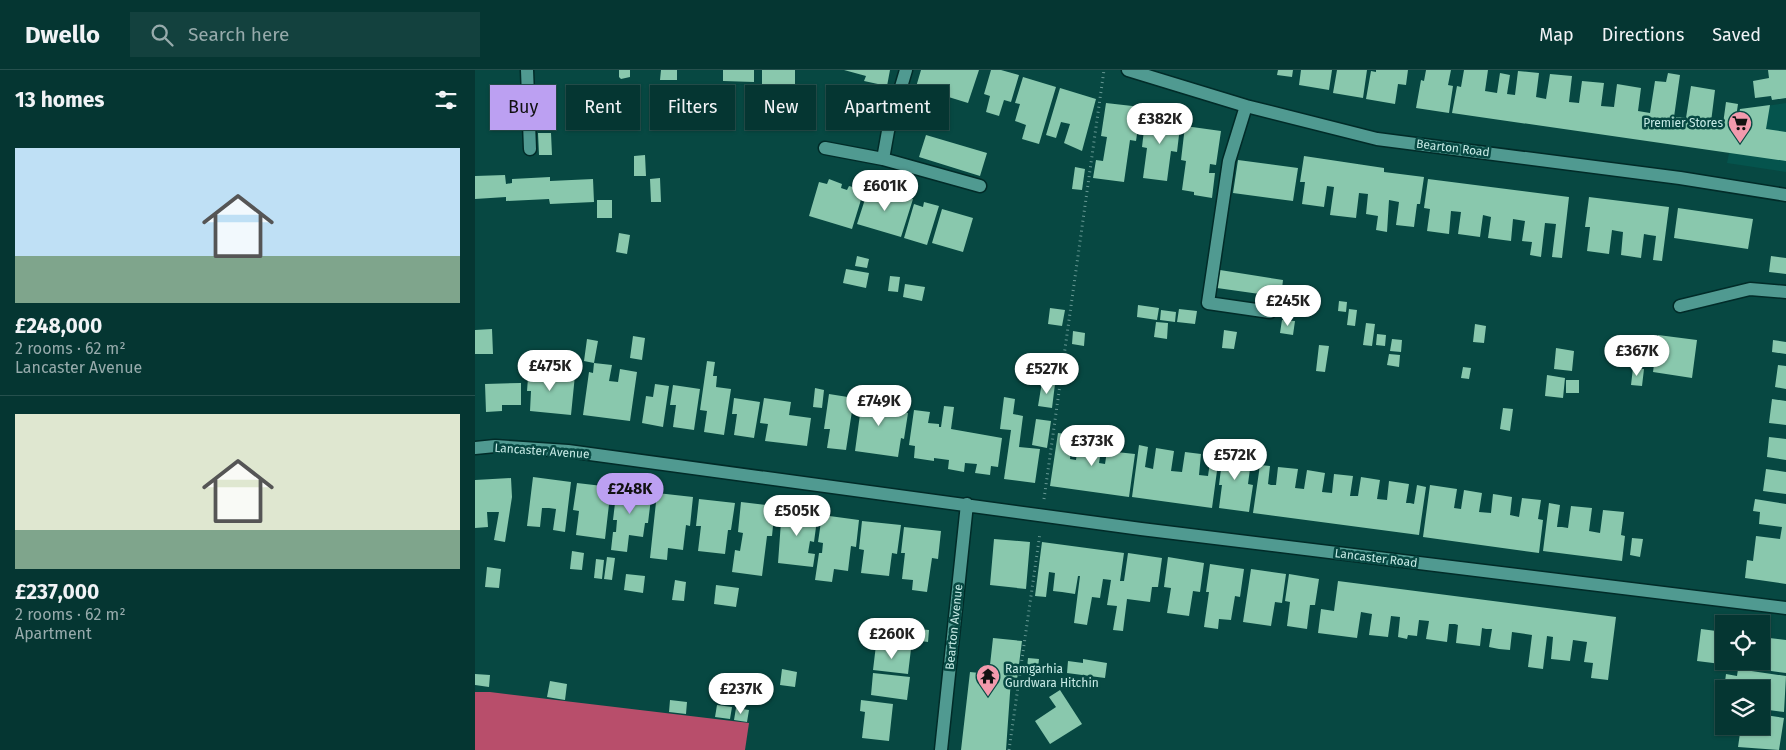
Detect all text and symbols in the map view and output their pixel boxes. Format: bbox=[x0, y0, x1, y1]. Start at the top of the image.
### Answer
search box bbox=[130, 12, 480, 57]
text: Dwello bbox=[25, 21, 100, 49]
icon: search bbox=[148, 21, 176, 49]
text: Search here bbox=[188, 23, 289, 46]
text: Map bbox=[1539, 24, 1574, 46]
text: Directions bbox=[1602, 24, 1684, 46]
text: Saved bbox=[1712, 24, 1761, 46]
chip: Buy bbox=[490, 85, 556, 130]
chip: Rent bbox=[566, 85, 640, 130]
chip: Filters bbox=[650, 85, 735, 130]
chip: New bbox=[745, 85, 816, 130]
chip: Apartment bbox=[826, 85, 949, 130]
icon: filters bbox=[432, 86, 460, 114]
text: 13 homes bbox=[15, 87, 105, 113]
pin: £382K bbox=[1125, 102, 1195, 145]
text: £382K bbox=[1138, 109, 1182, 128]
supermarket icon: Premier Stores bbox=[1727, 110, 1753, 144]
place label: Premier Stores bbox=[1643, 116, 1723, 130]
street label: Bearton Road bbox=[1415, 137, 1491, 159]
pin: £601K bbox=[850, 170, 920, 212]
text: £601K bbox=[863, 176, 907, 195]
icon: home bbox=[193, 181, 283, 271]
pin: £245K bbox=[1253, 284, 1323, 327]
text: £245K bbox=[1266, 291, 1310, 310]
text: £248,000 bbox=[15, 313, 102, 339]
pin: £367K bbox=[1602, 334, 1672, 377]
text: 2 rooms · 62 m² bbox=[15, 339, 126, 358]
text: £367K bbox=[1615, 341, 1659, 360]
pin: £475K bbox=[515, 350, 585, 392]
pin: £527K bbox=[1012, 352, 1082, 395]
text: £475K bbox=[529, 356, 571, 375]
text: Lancaster Avenue bbox=[15, 358, 142, 377]
text: £527K bbox=[1026, 359, 1068, 378]
pin: £749K bbox=[844, 384, 914, 427]
text: £749K bbox=[857, 391, 901, 410]
pin: £373K bbox=[1057, 424, 1127, 467]
text: £373K bbox=[1071, 431, 1113, 450]
pin: £572K bbox=[1200, 438, 1270, 481]
street label: Lancaster Avenue bbox=[494, 441, 590, 461]
text: £572K bbox=[1214, 445, 1256, 464]
icon: home bbox=[193, 446, 283, 536]
pin: £248K bbox=[595, 472, 665, 515]
text: £248K bbox=[608, 479, 652, 498]
pin: £505K bbox=[762, 494, 832, 537]
text: £505K bbox=[774, 501, 820, 520]
street label: Lancaster Road bbox=[1334, 546, 1418, 570]
text: £237,000 bbox=[15, 579, 99, 605]
street label: Bearton Avenue bbox=[943, 583, 965, 671]
text: 2 rooms · 62 m² bbox=[15, 605, 126, 624]
map controls bbox=[1715, 615, 1770, 735]
button: locate bbox=[1715, 615, 1770, 670]
pin: £260K bbox=[857, 618, 927, 660]
text: Apartment bbox=[15, 624, 92, 643]
text: £260K bbox=[869, 624, 915, 643]
place label: Ramgarhia Gurdwara Hitchin bbox=[1005, 662, 1099, 690]
temple icon: Ramgarhia Gurdwara Hitchin bbox=[975, 663, 1001, 697]
pin: £237K bbox=[706, 672, 776, 715]
text: £237K bbox=[720, 679, 762, 698]
button: layers bbox=[1715, 680, 1770, 735]

